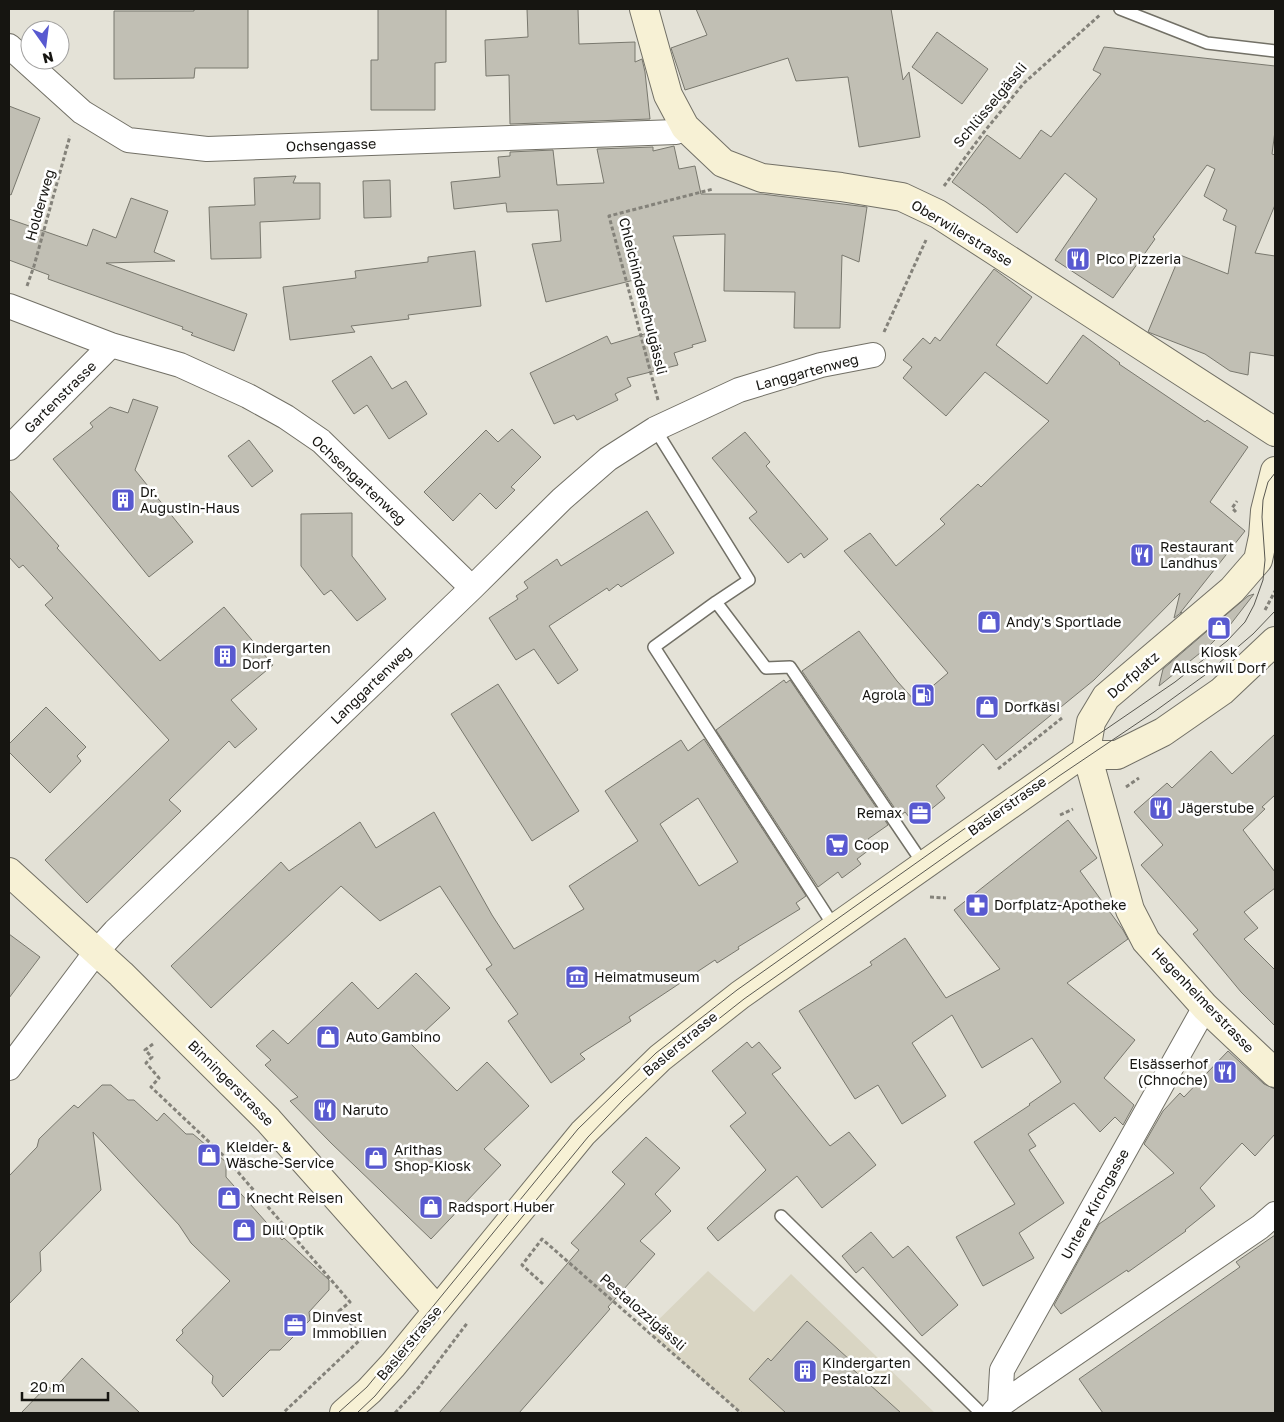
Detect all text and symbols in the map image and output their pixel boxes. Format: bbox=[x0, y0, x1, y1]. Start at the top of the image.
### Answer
north arrow bbox=[20, 20, 70, 70]
text: N bbox=[41, 49, 55, 68]
street label: Schlüsselgässli bbox=[949, 59, 1030, 150]
street label: Ochsengasse bbox=[286, 134, 376, 155]
street label: Holderweg bbox=[21, 167, 58, 243]
street label: Oberwilerstrasse bbox=[909, 196, 1016, 269]
street label: Chleichinderschulgässli bbox=[616, 216, 671, 376]
restaurant icon: Pico Pizzeria bbox=[1065, 246, 1091, 272]
place label: Pico Pizzeria bbox=[1096, 250, 1181, 267]
street label: Langgartenweg bbox=[754, 350, 860, 393]
street label: Gartenstrasse bbox=[20, 357, 99, 436]
street label: Ochsengartenweg bbox=[309, 431, 410, 528]
place label: Dr. Augustin-Haus bbox=[140, 483, 240, 516]
building icon: Dr. Augustin-Haus bbox=[110, 487, 136, 513]
place label: Restaurant Landhus bbox=[1160, 538, 1234, 571]
restaurant icon: Restaurant Landhus bbox=[1129, 542, 1155, 568]
shop icon: Andy's Sportlade bbox=[976, 609, 1002, 635]
place label: Andy's Sportlade bbox=[1006, 613, 1121, 630]
shop icon: Kiosk Allschwil Dorf bbox=[1206, 615, 1232, 641]
place label: Kindergarten Dorf bbox=[242, 639, 331, 672]
street label: Langgartenweg bbox=[327, 642, 415, 727]
building icon: Kindergarten Dorf bbox=[212, 643, 238, 669]
place label: Kiosk Allschwil Dorf bbox=[1172, 643, 1266, 676]
street label: Dorfplatz bbox=[1103, 648, 1162, 702]
fuel station icon: Agrola bbox=[910, 682, 936, 708]
place label: Agrola bbox=[862, 686, 906, 703]
shop icon: Dorfkäsi bbox=[974, 694, 1000, 720]
place label: Dorfkäsi bbox=[1004, 698, 1060, 715]
street label: Baslerstrasse bbox=[964, 772, 1049, 839]
restaurant icon: Jägerstube bbox=[1148, 795, 1174, 821]
place label: Jägerstube bbox=[1178, 799, 1254, 816]
office icon: Remax bbox=[907, 800, 933, 826]
place label: Remax bbox=[857, 804, 902, 821]
supermarket icon: Coop bbox=[824, 832, 850, 858]
place label: Coop bbox=[854, 836, 889, 853]
pharmacy icon: Dorfplatz-Apotheke bbox=[964, 892, 990, 918]
place label: Dorfplatz-Apotheke bbox=[994, 896, 1126, 913]
street label: Hegenheimerstrasse bbox=[1149, 943, 1258, 1056]
museum icon: Heimatmuseum bbox=[564, 964, 590, 990]
place label: Heimatmuseum bbox=[594, 968, 700, 985]
street label: Baslerstrasse bbox=[639, 1008, 720, 1080]
shop icon: Auto Gambino bbox=[315, 1024, 341, 1050]
place label: Auto Gambino bbox=[346, 1028, 441, 1045]
street label: Binningerstrasse bbox=[185, 1036, 278, 1129]
place label: Elsässerhof (Chnoche) bbox=[1129, 1055, 1208, 1088]
restaurant icon: Elsässerhof (Chnoche) bbox=[1212, 1059, 1238, 1085]
restaurant icon: Naruto bbox=[312, 1097, 338, 1123]
place label: Naruto bbox=[342, 1101, 388, 1118]
place label: Kleider- & Wäsche-Service bbox=[226, 1138, 334, 1171]
place label: Arithas Shop-Kiosk bbox=[394, 1141, 471, 1174]
shop icon: Kleider- & Wäsche-Service bbox=[196, 1142, 222, 1168]
shop icon: Arithas Shop-Kiosk bbox=[363, 1145, 389, 1171]
street label: Untere Kirchgasse bbox=[1057, 1145, 1132, 1262]
shop icon: Knecht Reisen bbox=[216, 1185, 242, 1211]
place label: Knecht Reisen bbox=[246, 1189, 343, 1206]
shop icon: Radsport Huber bbox=[418, 1194, 444, 1220]
place label: Radsport Huber bbox=[448, 1198, 555, 1215]
shop icon: Dill Optik bbox=[231, 1217, 257, 1243]
place label: Dill Optik bbox=[262, 1221, 324, 1238]
street label: Pestalozzigässli bbox=[597, 1270, 690, 1354]
street label: Baslerstrasse bbox=[373, 1302, 445, 1383]
place label: Dinvest Immobilien bbox=[312, 1308, 387, 1341]
office icon: Dinvest Immobilien bbox=[282, 1312, 308, 1338]
place label: Kindergarten Pestalozzi bbox=[822, 1354, 911, 1387]
building icon: Kindergarten Pestalozzi bbox=[792, 1358, 818, 1384]
scale bar bbox=[22, 1370, 109, 1402]
text: 20 m bbox=[30, 1377, 65, 1395]

